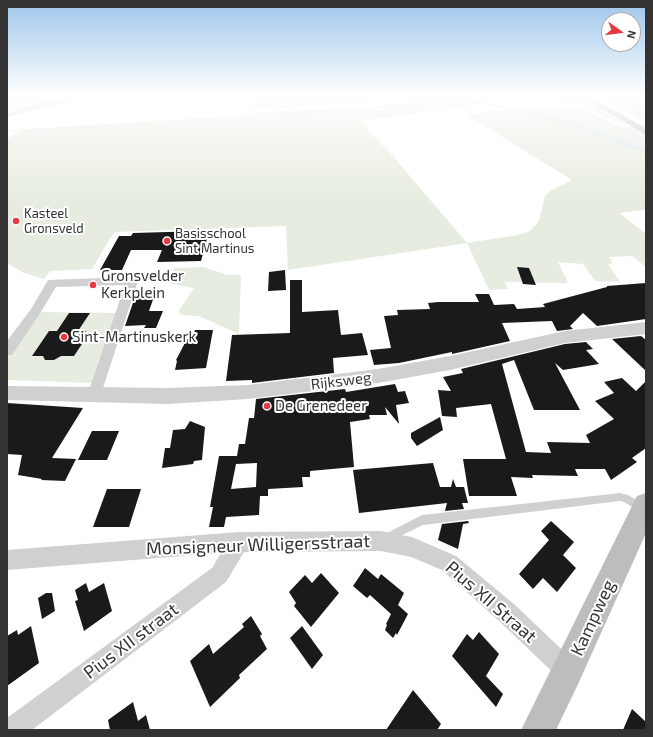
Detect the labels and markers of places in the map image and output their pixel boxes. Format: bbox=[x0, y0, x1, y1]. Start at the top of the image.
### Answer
place label: Kasteel Gronsveld bbox=[24, 206, 84, 237]
marker: Kasteel Gronsveld bbox=[11, 216, 21, 226]
place label: Basisschool Sint Martinus bbox=[175, 226, 254, 257]
marker: Basisschool Sint Martinus bbox=[162, 236, 172, 246]
place label: Gronsvelder Kerkplein bbox=[101, 267, 184, 302]
marker: Gronsvelder Kerkplein bbox=[88, 280, 98, 290]
place label: Sint-Martinuskerk bbox=[72, 328, 196, 346]
marker: Sint-Martinuskerk bbox=[59, 332, 69, 342]
place label: De Grenedeer bbox=[275, 397, 367, 415]
marker: De Grenedeer bbox=[262, 401, 272, 411]

